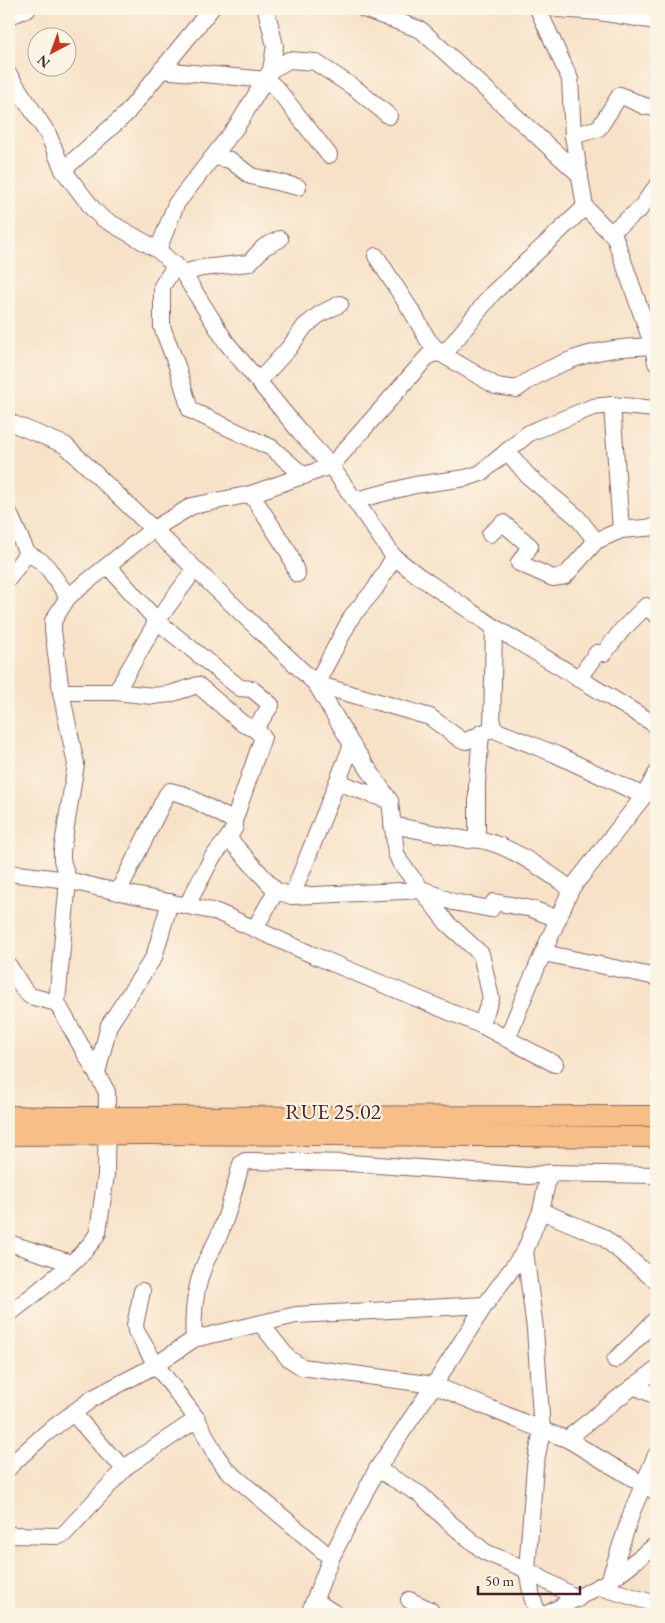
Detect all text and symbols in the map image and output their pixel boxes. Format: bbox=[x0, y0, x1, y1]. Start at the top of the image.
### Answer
north arrow bbox=[28, 28, 78, 78]
text: N bbox=[33, 51, 54, 72]
street label: RUE 25.02 bbox=[285, 1097, 381, 1126]
scale bar bbox=[478, 1563, 580, 1595]
text: 50 m bbox=[485, 1571, 514, 1590]

